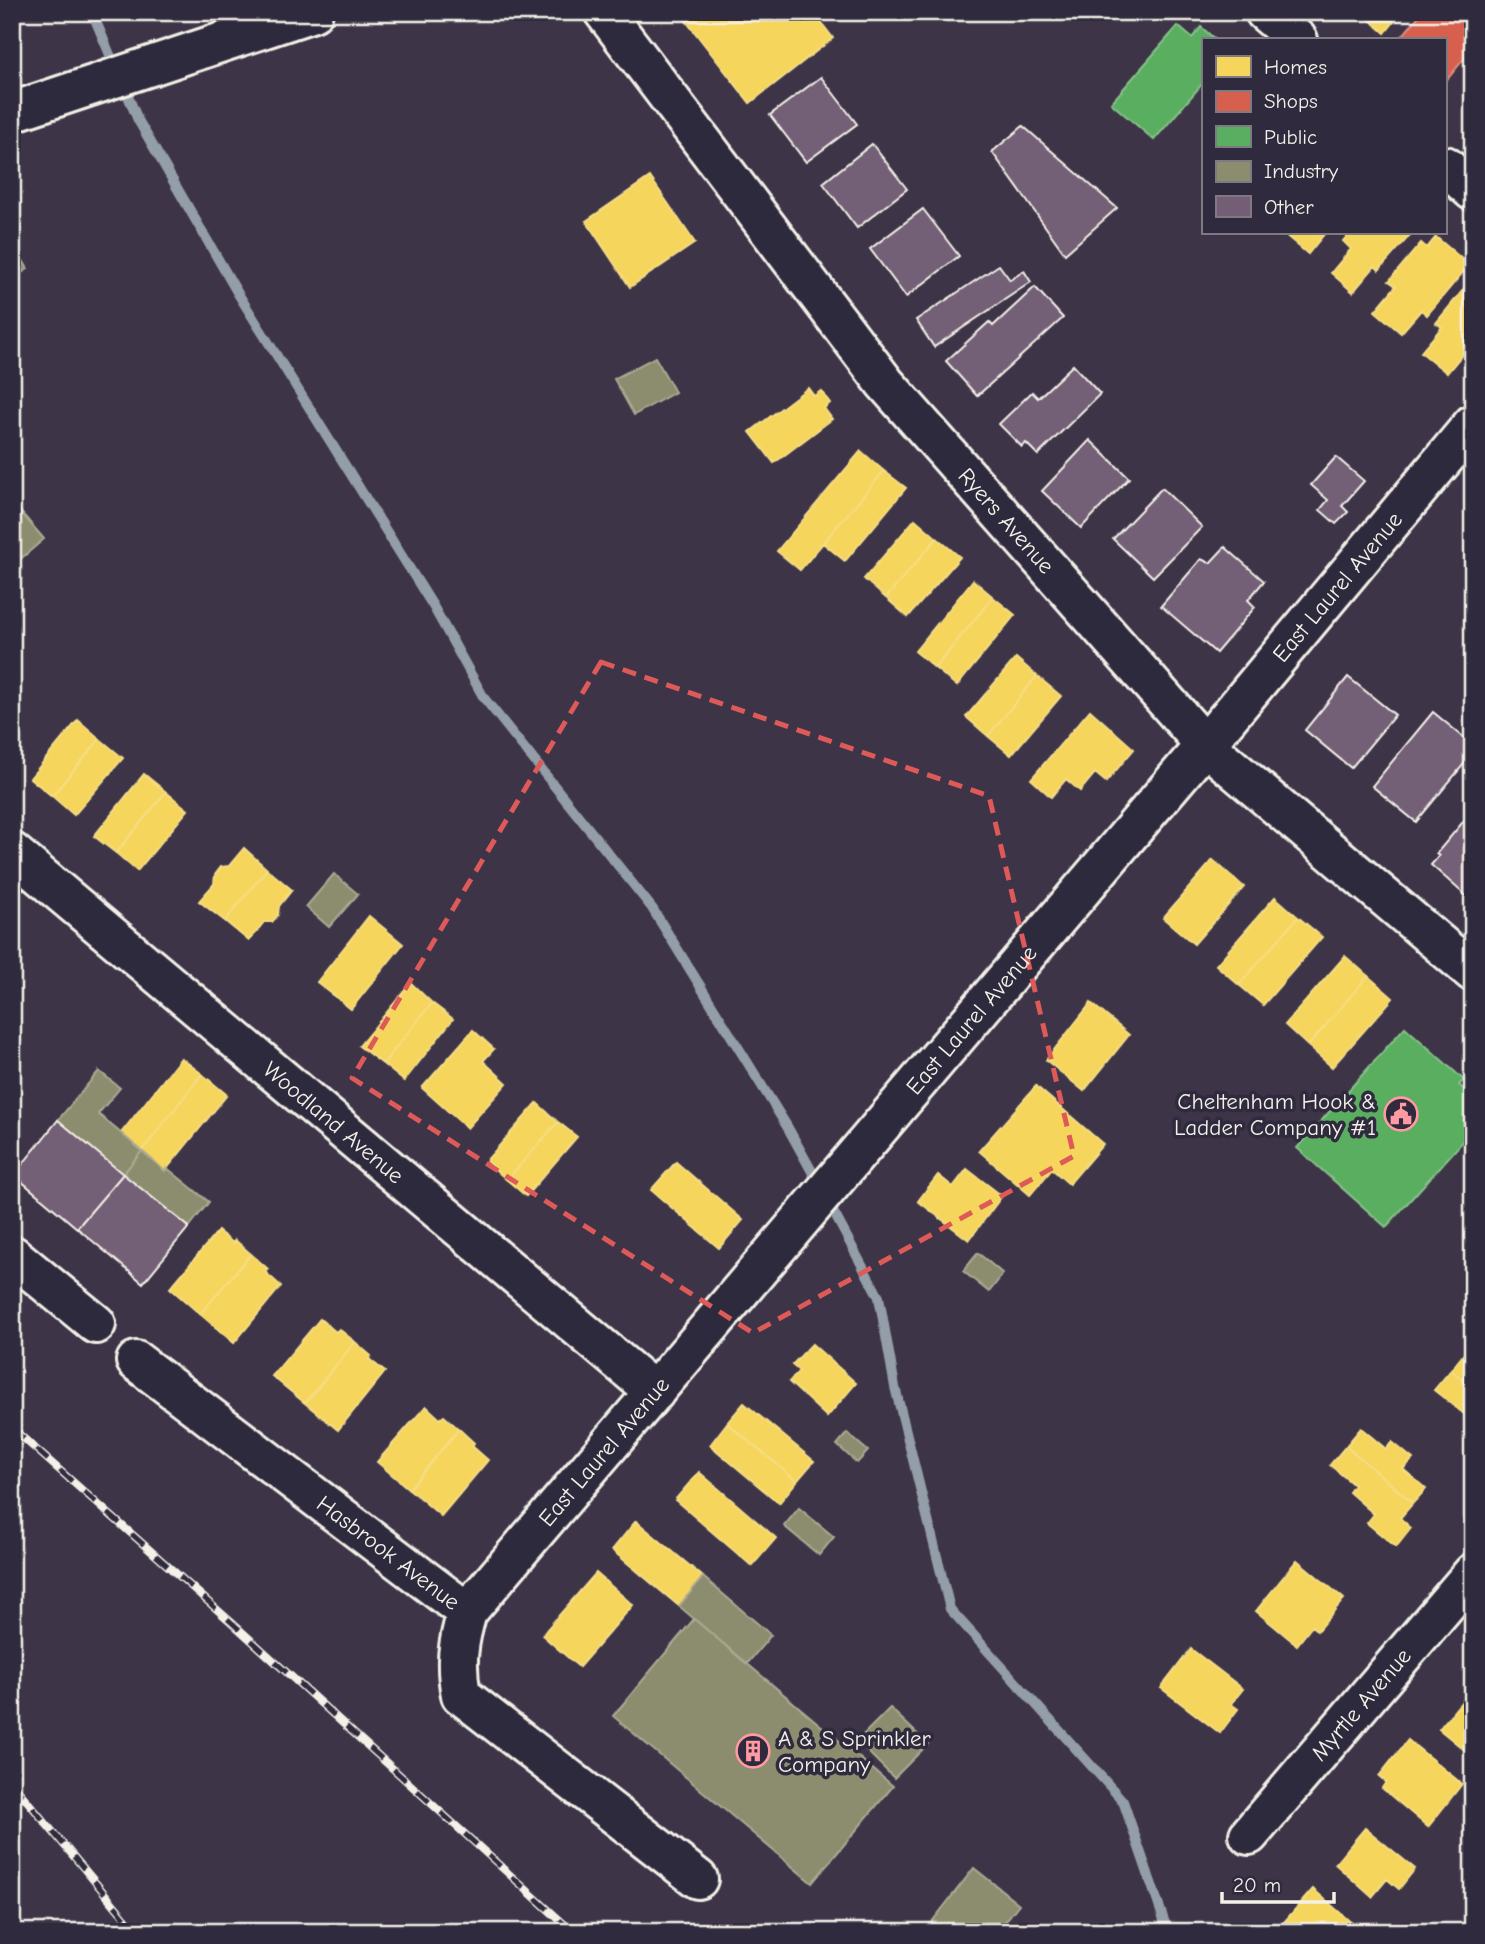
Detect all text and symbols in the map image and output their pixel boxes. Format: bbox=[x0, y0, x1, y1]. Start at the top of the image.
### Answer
legend bbox=[1202, 38, 1446, 234]
text: Homes bbox=[1264, 55, 1327, 79]
text: Shops bbox=[1264, 89, 1318, 113]
text: Public bbox=[1264, 125, 1317, 149]
text: Industry bbox=[1264, 159, 1339, 183]
text: Other bbox=[1264, 195, 1314, 219]
street label: Ryers Avenue bbox=[952, 463, 1060, 579]
street label: East Laurel Avenue bbox=[1267, 506, 1408, 668]
street label: East Laurel Avenue bbox=[901, 940, 1043, 1100]
street label: Woodland Avenue bbox=[258, 1056, 409, 1189]
place label: Cheltenham Hook & Ladder Company #1 bbox=[1174, 1088, 1376, 1141]
public building icon: Cheltenham Hook & Ladder Company #1 bbox=[1382, 1095, 1420, 1133]
street label: East Laurel Avenue bbox=[533, 1372, 675, 1532]
street label: Hasbrook Avenue bbox=[311, 1490, 465, 1616]
street label: Myrtle Avenue bbox=[1306, 1643, 1417, 1766]
place label: A & S Sprinkler Company bbox=[778, 1725, 932, 1778]
building icon: A & S Sprinkler Company bbox=[734, 1732, 772, 1770]
scale bar bbox=[1222, 1860, 1334, 1904]
text: 20 m bbox=[1233, 1873, 1281, 1897]

